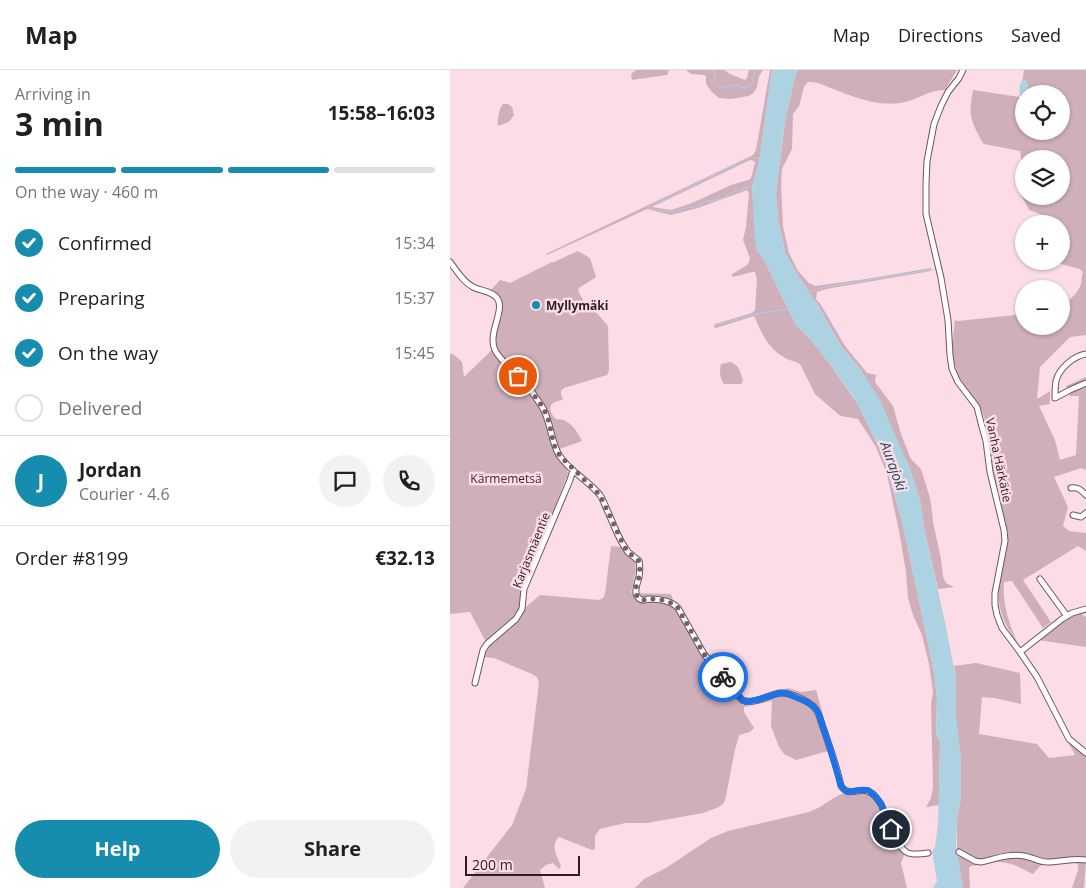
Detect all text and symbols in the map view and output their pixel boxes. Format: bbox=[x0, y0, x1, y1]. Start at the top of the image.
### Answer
text: Map bbox=[25, 18, 77, 51]
text: Map bbox=[833, 23, 870, 47]
text: Directions bbox=[898, 23, 983, 47]
text: Saved bbox=[1011, 23, 1061, 47]
text: Arriving in bbox=[15, 83, 91, 105]
map controls bbox=[1015, 85, 1070, 335]
button: locate bbox=[1015, 85, 1070, 140]
text: 15:58–16:03 bbox=[328, 100, 435, 126]
text: 3 min bbox=[15, 102, 104, 145]
button: layers bbox=[1015, 150, 1070, 205]
text: On the way · 460 m bbox=[15, 181, 158, 203]
button: + bbox=[1015, 215, 1070, 270]
icon: check bbox=[15, 229, 43, 257]
text: Confirmed bbox=[58, 230, 152, 256]
text: 15:34 bbox=[394, 232, 435, 254]
button: − bbox=[1015, 280, 1070, 335]
icon: check bbox=[15, 284, 43, 312]
text: Preparing bbox=[58, 285, 145, 311]
text: 15:37 bbox=[394, 287, 435, 309]
place label: Myllymäki bbox=[546, 297, 608, 314]
marker: Myllymäki bbox=[530, 299, 542, 311]
icon: check bbox=[15, 339, 43, 367]
text: On the way bbox=[58, 340, 158, 366]
text: 15:45 bbox=[394, 342, 435, 364]
pin bbox=[497, 355, 539, 397]
icon: bag bbox=[504, 362, 532, 390]
text: Delivered bbox=[58, 395, 142, 421]
street label: Vanha Härkätie bbox=[982, 416, 1016, 504]
water label: Aurajoki bbox=[876, 438, 912, 494]
button: chat bbox=[319, 455, 371, 507]
button: phone bbox=[383, 455, 435, 507]
text: Jordan bbox=[79, 457, 142, 483]
text: J bbox=[38, 468, 44, 494]
park label: Kärmemetsä bbox=[470, 470, 542, 487]
text: Courier · 4.6 bbox=[79, 483, 170, 505]
street label: Karjasmäentie bbox=[508, 509, 554, 590]
text: Order #8199 bbox=[15, 545, 128, 571]
text: €32.13 bbox=[375, 545, 435, 571]
courier bbox=[698, 652, 748, 702]
icon: bike bbox=[709, 663, 737, 691]
pin bbox=[870, 808, 912, 850]
icon: home bbox=[877, 815, 905, 843]
button: Help bbox=[15, 820, 220, 878]
button: Share bbox=[230, 820, 435, 878]
scale bar bbox=[465, 853, 580, 876]
text: 200 m bbox=[472, 855, 513, 874]

